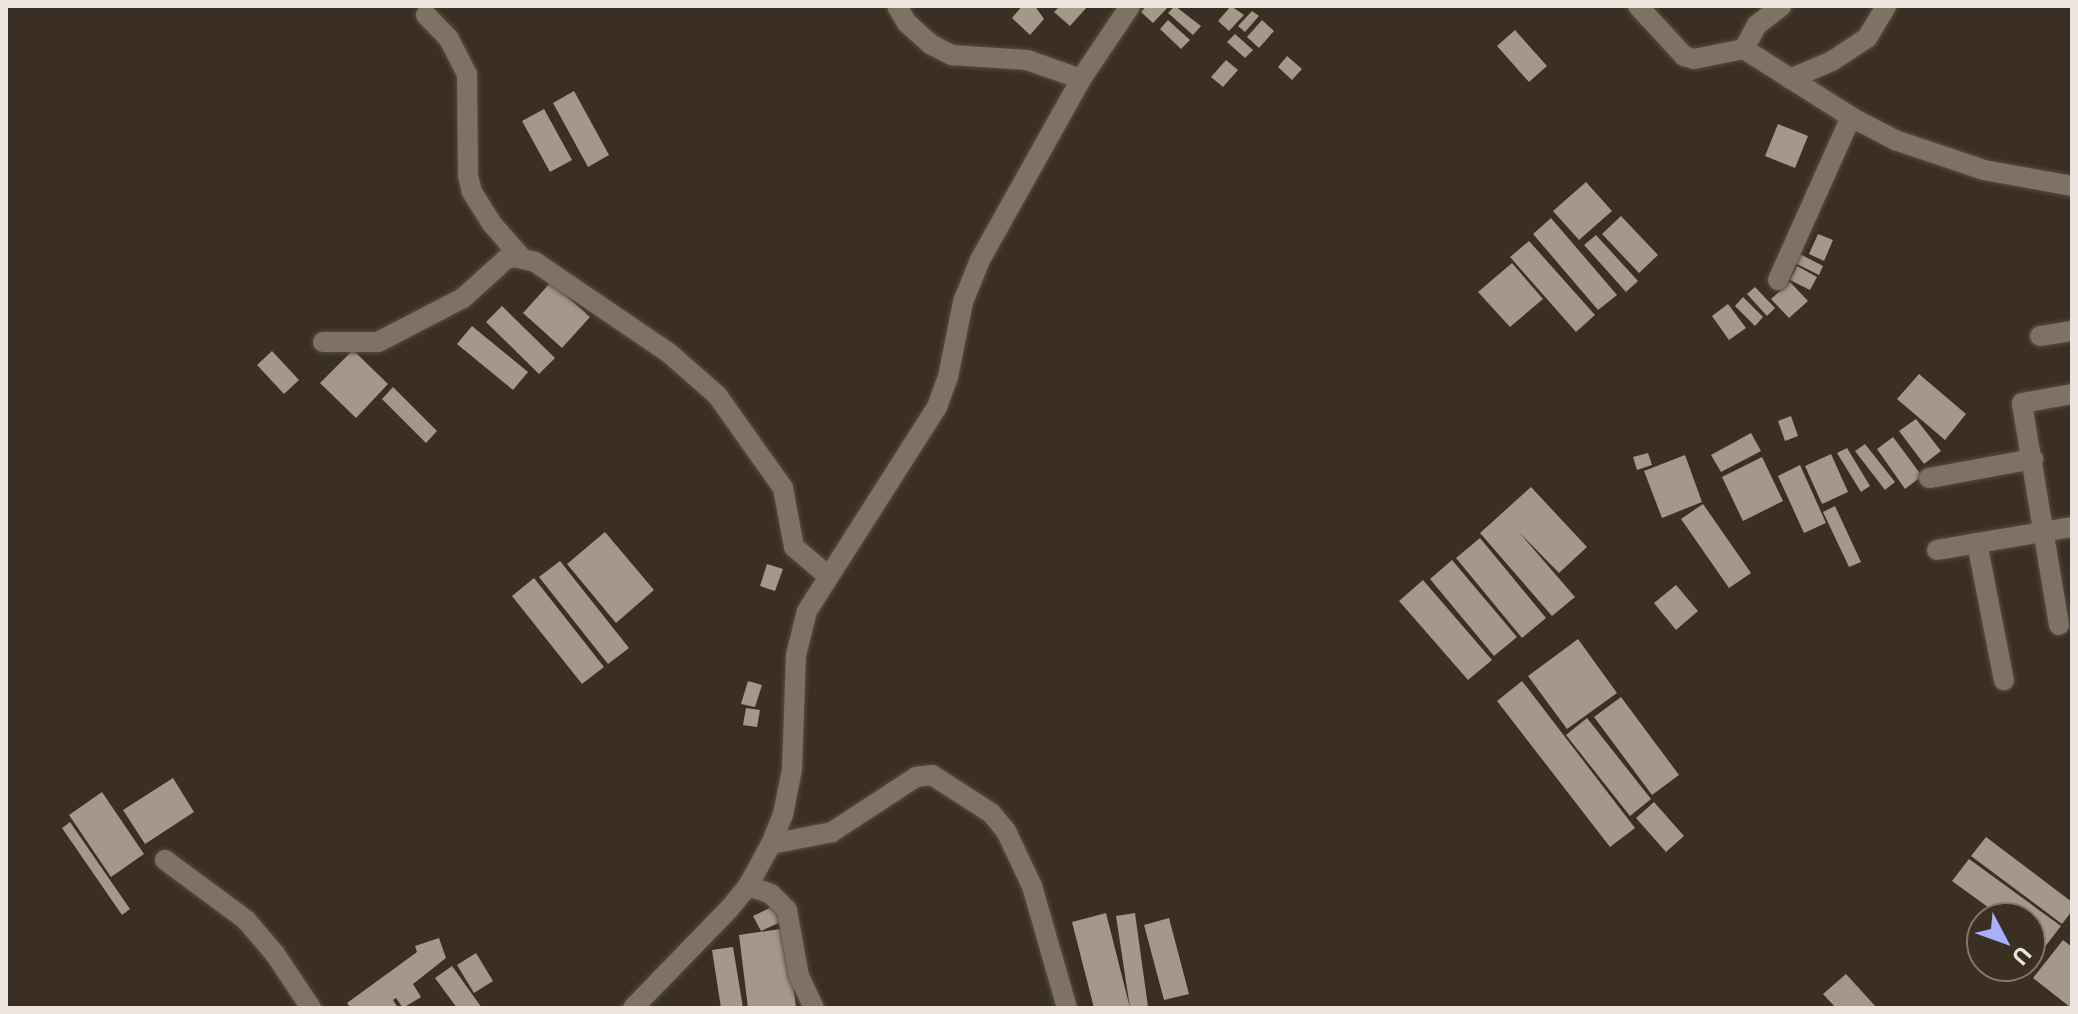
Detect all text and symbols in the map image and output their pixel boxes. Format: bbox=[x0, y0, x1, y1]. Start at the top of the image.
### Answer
north arrow bbox=[1966, 902, 2046, 982]
text: U bbox=[2006, 940, 2039, 973]

